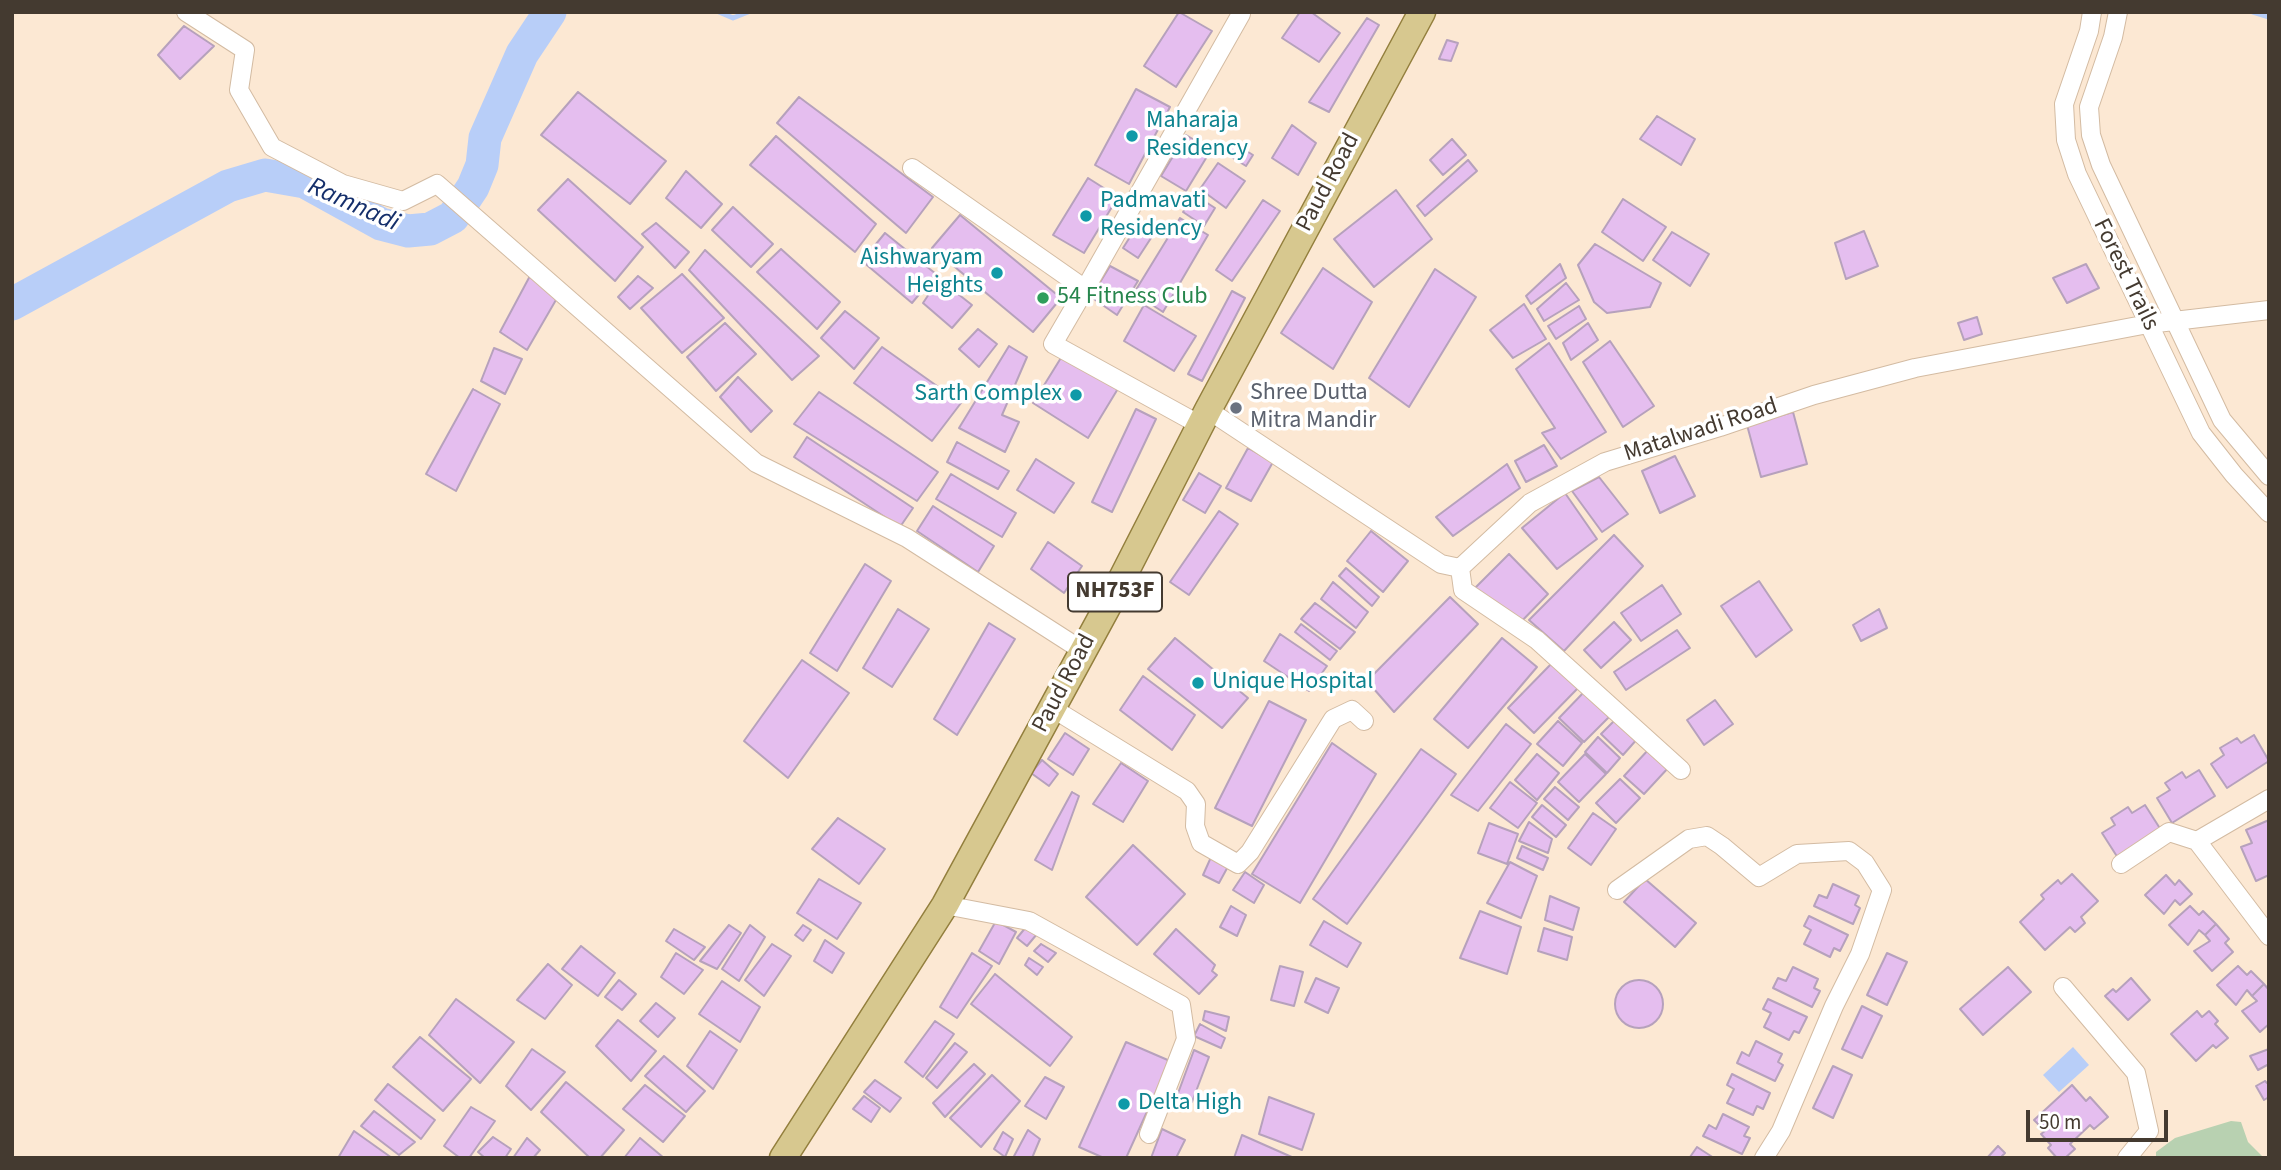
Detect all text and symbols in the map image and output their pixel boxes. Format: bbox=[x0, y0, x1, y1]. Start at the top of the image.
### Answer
place label: Maharaja Residency bbox=[1146, 108, 1248, 164]
marker: Maharaja Residency bbox=[1124, 128, 1140, 144]
street label: Paud Road bbox=[1291, 129, 1367, 237]
water label: Ramnadi bbox=[303, 172, 403, 240]
place label: Padmavati Residency bbox=[1100, 188, 1206, 244]
marker: Padmavati Residency bbox=[1078, 208, 1094, 224]
street label: Forest Trails bbox=[2086, 214, 2164, 336]
place label: Aishwaryam Heights bbox=[860, 245, 983, 301]
marker: Aishwaryam Heights bbox=[989, 265, 1005, 281]
place label: 54 Fitness Club bbox=[1057, 284, 1208, 312]
marker: 54 Fitness Club bbox=[1035, 290, 1051, 306]
place label: Shree Dutta Mitra Mandir bbox=[1250, 380, 1376, 436]
place label: Sarth Complex bbox=[914, 381, 1062, 409]
marker: Sarth Complex bbox=[1068, 387, 1084, 403]
street label: Matalwadi Road bbox=[1621, 393, 1781, 469]
marker: Shree Dutta Mitra Mandir bbox=[1228, 400, 1244, 416]
road number: NH753F bbox=[1068, 572, 1162, 612]
street label: Paud Road bbox=[1027, 630, 1103, 738]
place label: Unique Hospital bbox=[1212, 669, 1373, 697]
marker: Unique Hospital bbox=[1190, 675, 1206, 691]
place label: Delta High bbox=[1138, 1090, 1242, 1118]
marker: Delta High bbox=[1116, 1096, 1132, 1112]
scale bar bbox=[2029, 1096, 2171, 1140]
text: 50 m bbox=[2039, 1107, 2081, 1137]

